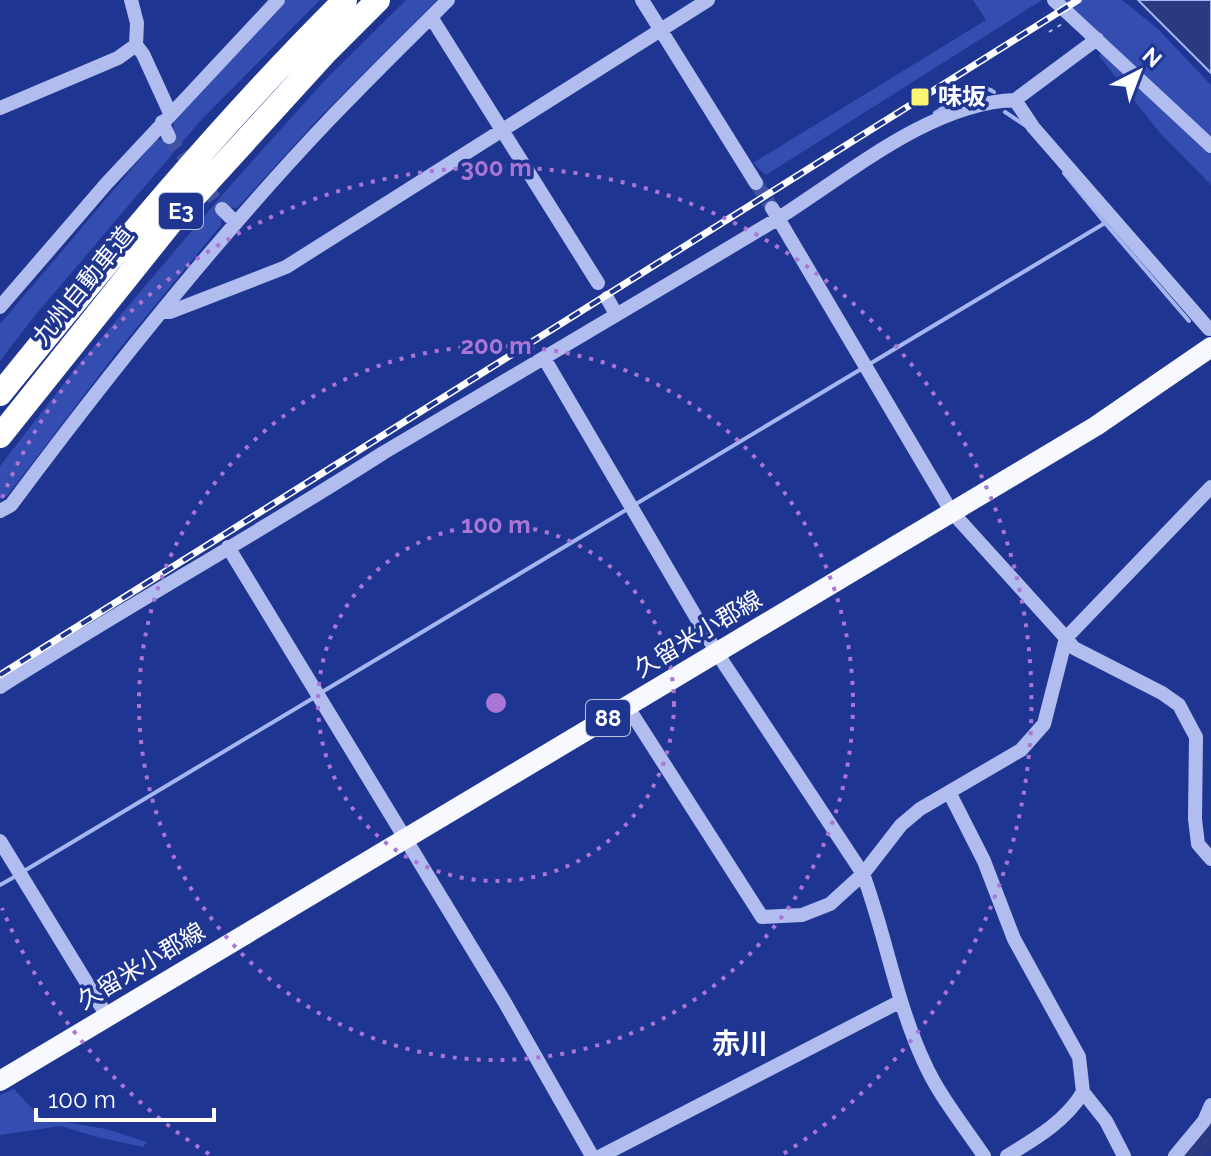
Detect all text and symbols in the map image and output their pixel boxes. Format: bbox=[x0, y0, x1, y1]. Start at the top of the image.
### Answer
north arrow bbox=[1099, 32, 1179, 112]
text: N bbox=[1137, 42, 1167, 72]
place label: 味坂 bbox=[938, 82, 986, 111]
marker: 味坂 bbox=[909, 86, 931, 108]
text: 300 m bbox=[461, 153, 531, 182]
road number: E3 bbox=[159, 193, 203, 229]
street label: 九州自動車道 bbox=[26, 221, 139, 351]
text: 200 m bbox=[460, 331, 532, 360]
text: 100 m bbox=[461, 510, 531, 539]
street label: 久留米小郡線 bbox=[629, 584, 767, 683]
centre of rings bbox=[482, 689, 510, 717]
road number: 88 bbox=[586, 700, 630, 736]
street label: 久留米小郡線 bbox=[72, 916, 210, 1015]
district label: 赤川 bbox=[712, 1027, 768, 1060]
scale bar bbox=[36, 1072, 214, 1122]
text: 100 m bbox=[48, 1085, 116, 1114]

